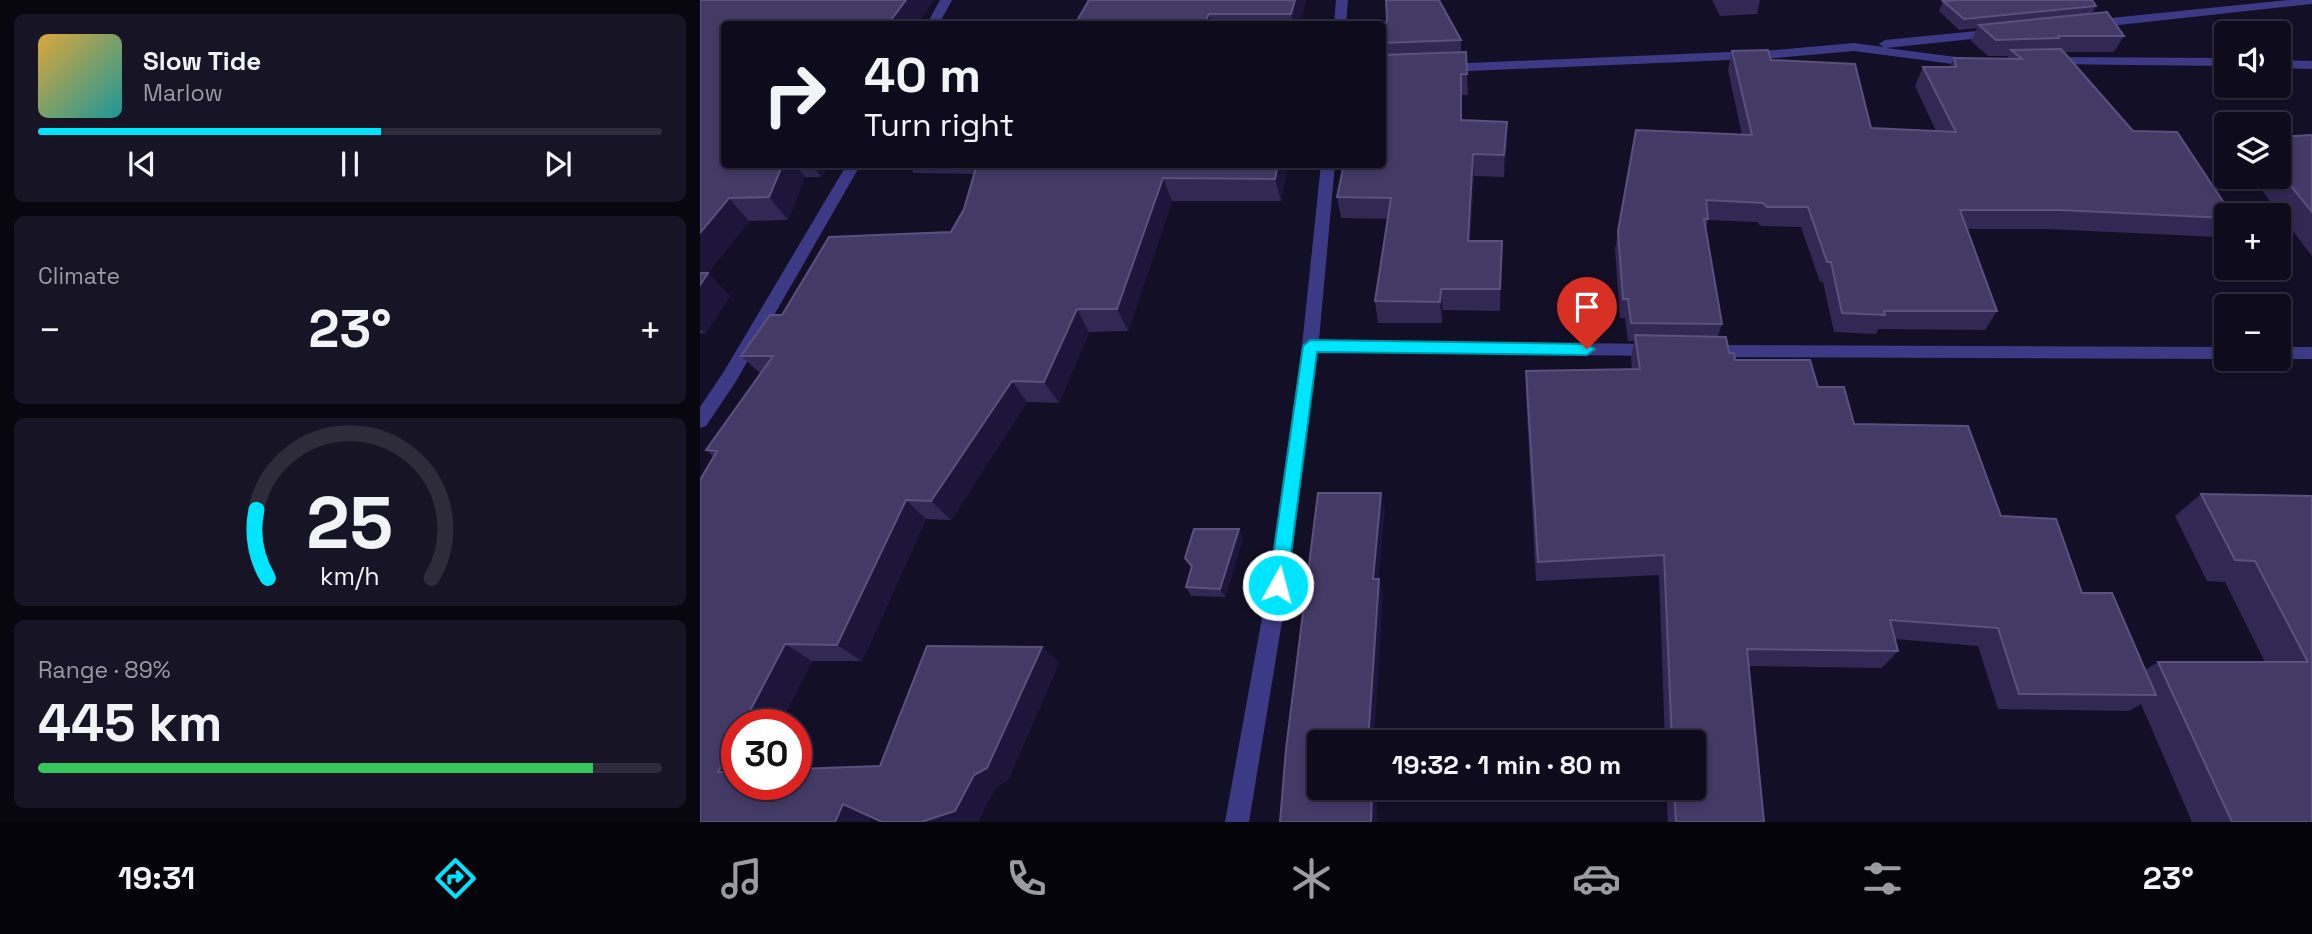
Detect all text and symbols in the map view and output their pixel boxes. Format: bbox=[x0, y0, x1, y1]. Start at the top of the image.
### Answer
map controls bbox=[2214, 21, 2291, 371]
button: sound bbox=[2214, 21, 2291, 98]
text: Slow Tide bbox=[143, 44, 261, 78]
text: 40 m bbox=[864, 44, 981, 106]
icon: right bbox=[749, 49, 840, 140]
text: Marlow bbox=[143, 78, 223, 108]
text: Turn right bbox=[864, 105, 1014, 145]
button: layers bbox=[2214, 112, 2291, 189]
icon: previous bbox=[123, 145, 161, 183]
icon: pause bbox=[331, 145, 369, 183]
icon: next bbox=[539, 145, 577, 183]
button: + bbox=[2214, 203, 2291, 280]
text: Climate bbox=[38, 261, 120, 291]
pin bbox=[1557, 277, 1617, 349]
icon: arrive bbox=[1568, 288, 1606, 326]
button: − bbox=[2214, 294, 2291, 371]
text: 23° bbox=[309, 296, 392, 362]
text: − bbox=[38, 306, 62, 354]
text: + bbox=[638, 306, 662, 354]
text: 25 bbox=[307, 476, 393, 569]
position arrow bbox=[1241, 548, 1315, 622]
text: km/h bbox=[320, 560, 380, 592]
text: Range · 89% bbox=[38, 655, 171, 685]
text: 445 km bbox=[38, 690, 222, 756]
speed limit sign: 30 bbox=[721, 709, 812, 800]
text: 19:32 · 1 min · 80 m bbox=[1392, 748, 1621, 782]
icon: directions bbox=[431, 854, 480, 903]
icon: music bbox=[717, 854, 766, 903]
icon: phone bbox=[1002, 854, 1051, 903]
icon: climate bbox=[1287, 854, 1336, 903]
icon: car bbox=[1572, 854, 1621, 903]
icon: filters bbox=[1858, 854, 1907, 903]
text: 19:31 bbox=[118, 858, 195, 898]
text: 23° bbox=[2143, 858, 2194, 898]

